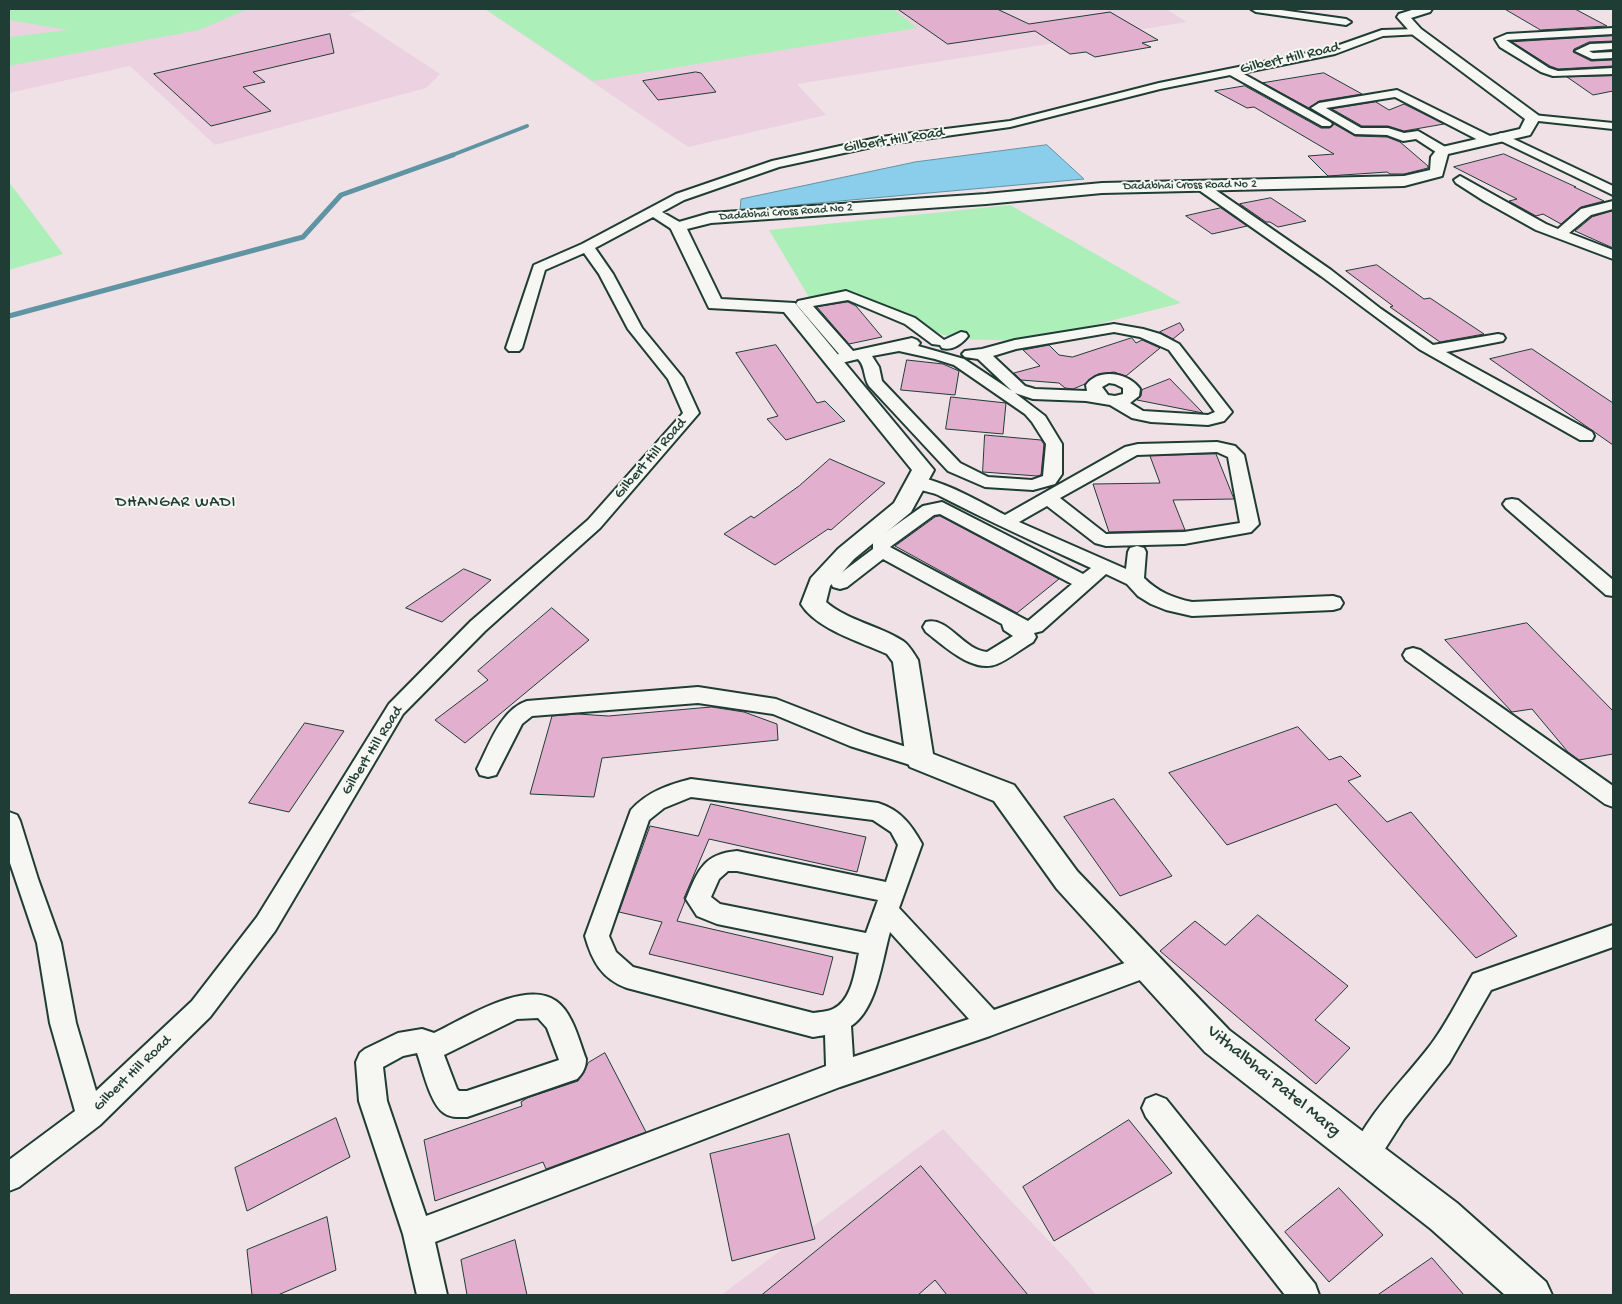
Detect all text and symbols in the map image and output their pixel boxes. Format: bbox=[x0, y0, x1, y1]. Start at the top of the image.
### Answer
street label: Gilbert Hill Road bbox=[1239, 39, 1341, 79]
street label: Gilbert Hill Road bbox=[843, 124, 945, 158]
street label: Dadabhai Cross Road No 2 bbox=[1123, 178, 1257, 194]
street label: Dadabhai Cross Road No 2 bbox=[719, 201, 853, 225]
street label: Gilbert Hill Road bbox=[611, 415, 691, 503]
district label: DHANGAR WADI bbox=[114, 494, 238, 514]
street label: Gilbert Hill Road bbox=[339, 703, 407, 799]
street label: Vithalbhai Patel Marg bbox=[1202, 1021, 1344, 1143]
street label: Gilbert Hill Road bbox=[90, 1032, 176, 1116]

